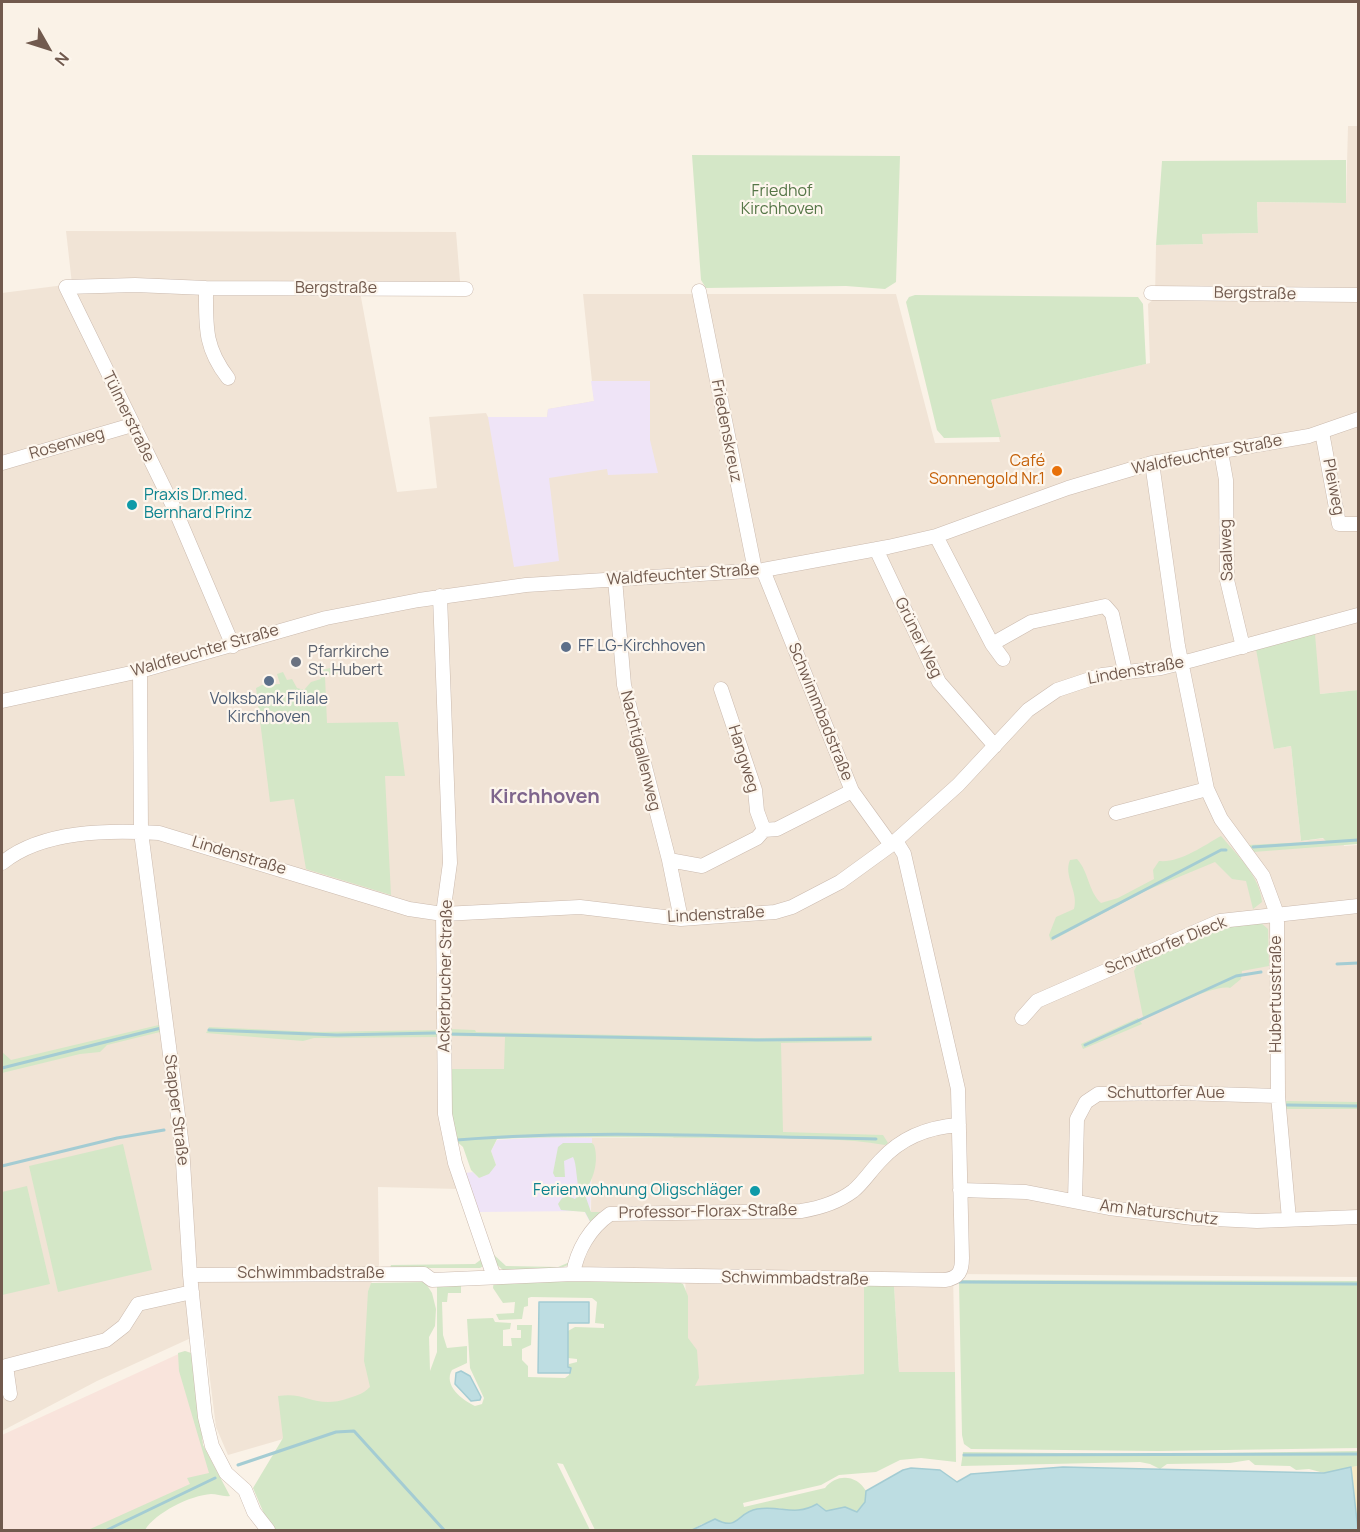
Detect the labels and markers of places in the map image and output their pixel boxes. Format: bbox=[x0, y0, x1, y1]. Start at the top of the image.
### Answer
place label: Café Sonnengold Nr.1 bbox=[929, 452, 1045, 490]
marker: Café Sonnengold Nr.1 bbox=[1050, 464, 1064, 478]
place label: Praxis Dr.med. Bernhard Prinz bbox=[144, 486, 252, 524]
marker: Praxis Dr.med. Bernhard Prinz bbox=[125, 498, 139, 512]
place label: FF LG-Kirchhoven bbox=[578, 637, 705, 657]
marker: FF LG-Kirchhoven bbox=[559, 640, 573, 654]
place label: Pfarrkirche St. Hubert bbox=[308, 643, 389, 681]
marker: Pfarrkirche St. Hubert bbox=[289, 655, 303, 669]
marker: Volksbank Filiale Kirchhoven bbox=[262, 674, 276, 688]
place label: Volksbank Filiale Kirchhoven bbox=[210, 690, 328, 728]
place label: Ferienwohnung Oligschläger bbox=[533, 1181, 743, 1201]
marker: Ferienwohnung Oligschläger bbox=[748, 1184, 762, 1198]

